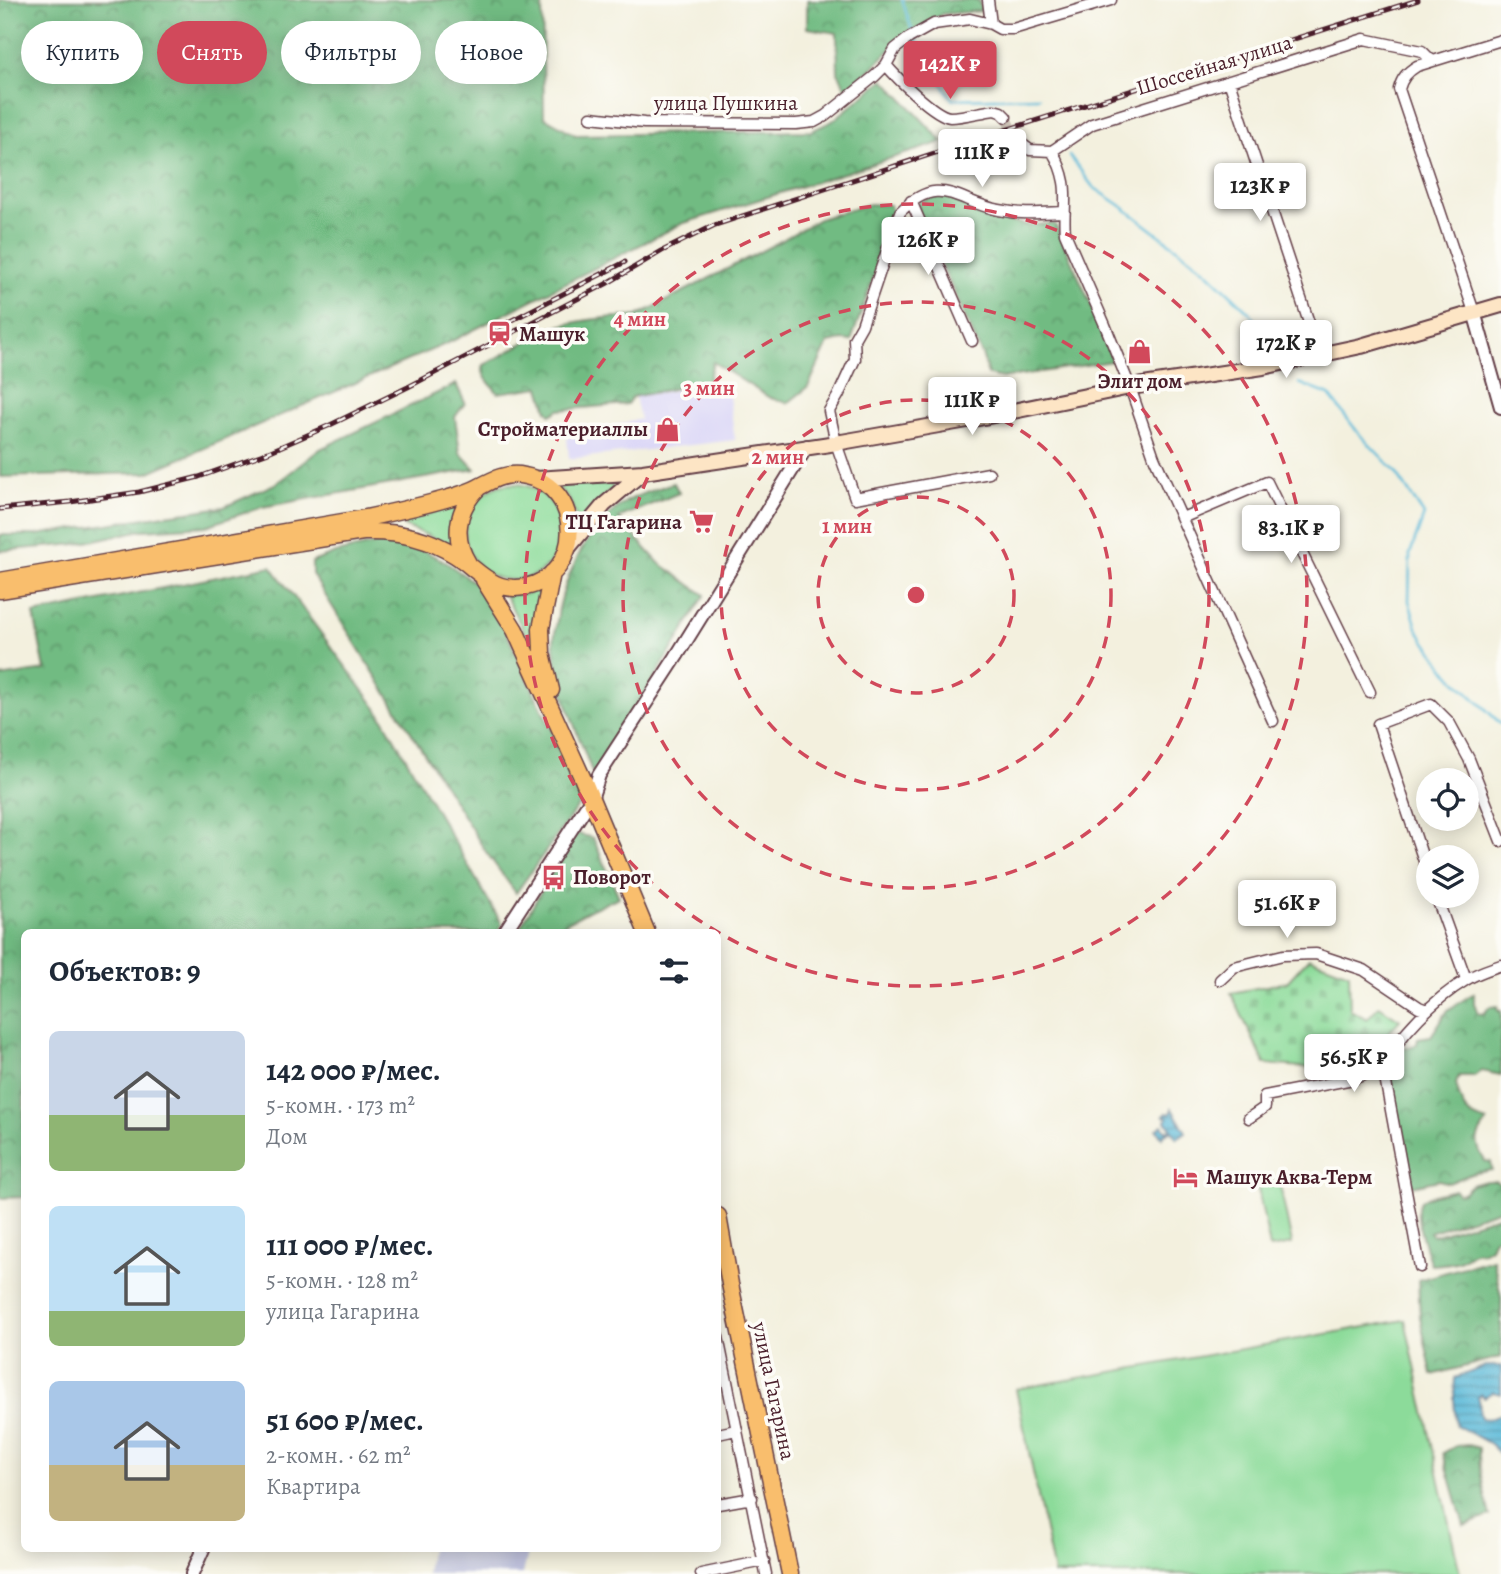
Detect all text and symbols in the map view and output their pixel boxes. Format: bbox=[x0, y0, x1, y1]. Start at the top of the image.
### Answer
chip: Купить bbox=[21, 21, 143, 84]
chip: Снять bbox=[157, 21, 267, 84]
chip: Фильтры bbox=[281, 21, 421, 84]
chip: Новое bbox=[435, 21, 547, 84]
street label: Шоссейная улица bbox=[1133, 28, 1296, 102]
pin: 142K ₽ bbox=[893, 42, 1007, 101]
text: 142K ₽ bbox=[920, 48, 980, 79]
street label: улица Пушкина bbox=[653, 89, 798, 117]
pin: 111K ₽ bbox=[925, 130, 1039, 189]
text: 111K ₽ bbox=[954, 136, 1010, 167]
pin: 123K ₽ bbox=[1203, 164, 1317, 223]
text: 123K ₽ bbox=[1230, 170, 1290, 201]
pin: 126K ₽ bbox=[871, 218, 985, 277]
text: 126K ₽ bbox=[898, 224, 958, 255]
text: 4 мин bbox=[614, 305, 666, 333]
station icon: Машук bbox=[485, 320, 513, 348]
place label: Машук bbox=[519, 320, 585, 348]
pin: 172K ₽ bbox=[1229, 320, 1343, 380]
text: 172K ₽ bbox=[1256, 327, 1316, 358]
shop icon: Элит дом bbox=[1126, 338, 1154, 366]
place label: Элит дом bbox=[1097, 367, 1183, 395]
text: 3 мин bbox=[683, 374, 735, 402]
pin: 111K ₽ bbox=[915, 378, 1029, 437]
text: 111K ₽ bbox=[944, 384, 1000, 415]
place label: Стройматериаллы bbox=[478, 415, 648, 443]
shop icon: Стройматериаллы bbox=[654, 415, 682, 443]
text: 2 мин bbox=[752, 443, 804, 471]
pin: 83.1K ₽ bbox=[1226, 505, 1356, 565]
place label: ТЦ Гагарина bbox=[566, 508, 682, 536]
supermarket icon: ТЦ Гагарина bbox=[688, 508, 716, 536]
text: 1 мин bbox=[822, 512, 872, 540]
text: 83.1K ₽ bbox=[1258, 512, 1324, 543]
centre of rings bbox=[904, 583, 928, 607]
map controls bbox=[1416, 768, 1479, 908]
button: locate bbox=[1416, 768, 1479, 831]
button: layers bbox=[1416, 845, 1479, 908]
bus stop icon: Поворот bbox=[539, 863, 567, 891]
place label: Поворот bbox=[573, 863, 651, 891]
pin: 51.6K ₽ bbox=[1222, 880, 1352, 940]
text: 51.6K ₽ bbox=[1254, 887, 1320, 918]
text: Объектов: 9 bbox=[49, 951, 201, 991]
icon: filters bbox=[655, 952, 693, 990]
pin: 56.5K ₽ bbox=[1289, 1034, 1419, 1094]
text: 56.5K ₽ bbox=[1320, 1041, 1388, 1072]
text: 142 000 ₽/мес. bbox=[266, 1050, 441, 1090]
icon: home bbox=[105, 1059, 189, 1143]
text: 5-комн. · 173 m² bbox=[266, 1090, 415, 1121]
text: Дом bbox=[266, 1121, 308, 1152]
hotel icon: Машук Аква-Терм bbox=[1172, 1163, 1200, 1191]
place label: Машук Аква-Терм bbox=[1206, 1163, 1372, 1191]
text: 111 000 ₽/мес. bbox=[266, 1225, 434, 1265]
icon: home bbox=[105, 1234, 189, 1318]
text: 5-комн. · 128 m² bbox=[266, 1265, 418, 1296]
text: улица Гагарина bbox=[266, 1296, 420, 1327]
street label: улица Гагарина bbox=[746, 1319, 802, 1463]
text: 51 600 ₽/мес. bbox=[266, 1400, 424, 1440]
icon: home bbox=[105, 1409, 189, 1493]
text: 2-комн. · 62 m² bbox=[266, 1440, 411, 1471]
text: Квартира bbox=[266, 1471, 361, 1502]

